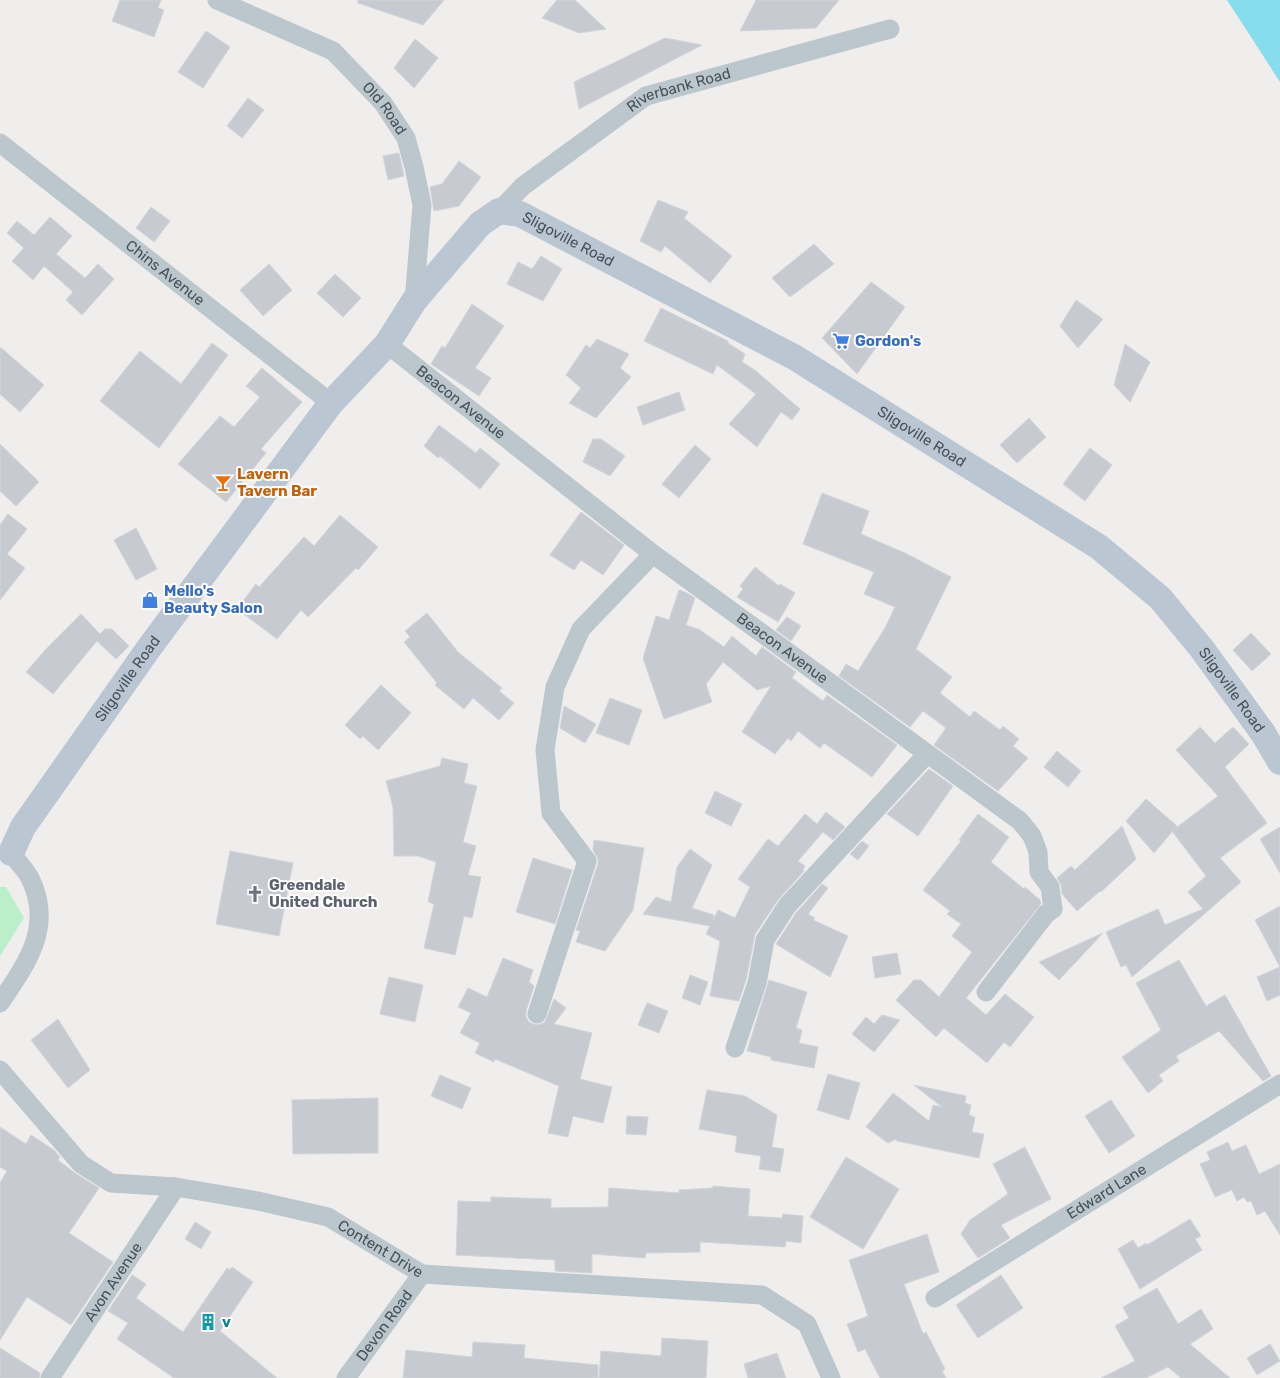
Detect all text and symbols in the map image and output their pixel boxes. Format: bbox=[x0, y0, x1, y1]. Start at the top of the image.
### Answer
street label: Riverbank Road bbox=[623, 64, 733, 116]
street label: Old Road bbox=[359, 78, 410, 138]
street label: Sligoville Road bbox=[519, 208, 617, 271]
street label: Chins Avenue bbox=[122, 236, 208, 309]
supermarket icon: Gordon's bbox=[831, 331, 851, 351]
place label: Gordon's bbox=[855, 332, 921, 350]
street label: Beacon Avenue bbox=[413, 362, 509, 443]
street label: Sligoville Road bbox=[874, 402, 969, 471]
place label: Lavern Tavern Bar bbox=[237, 465, 317, 500]
bar icon: Lavern Tavern Bar bbox=[213, 473, 233, 493]
place label: Mello's Beauty Salon bbox=[164, 582, 263, 617]
shop icon: Mello's Beauty Salon bbox=[140, 590, 160, 610]
street label: Beacon Avenue bbox=[733, 609, 832, 687]
street label: Sligoville Road bbox=[91, 632, 164, 725]
street label: Sligoville Road bbox=[1195, 644, 1269, 736]
place label: Greendale United Church bbox=[269, 876, 378, 911]
church icon: Greendale United Church bbox=[245, 884, 265, 904]
street label: Edward Lane bbox=[1063, 1160, 1150, 1223]
street label: Content Drive bbox=[334, 1216, 426, 1282]
street label: Avon Avenue bbox=[81, 1239, 146, 1325]
street label: Devon Road bbox=[352, 1286, 416, 1365]
building icon: v bbox=[198, 1312, 218, 1332]
place label: v bbox=[222, 1313, 231, 1331]

